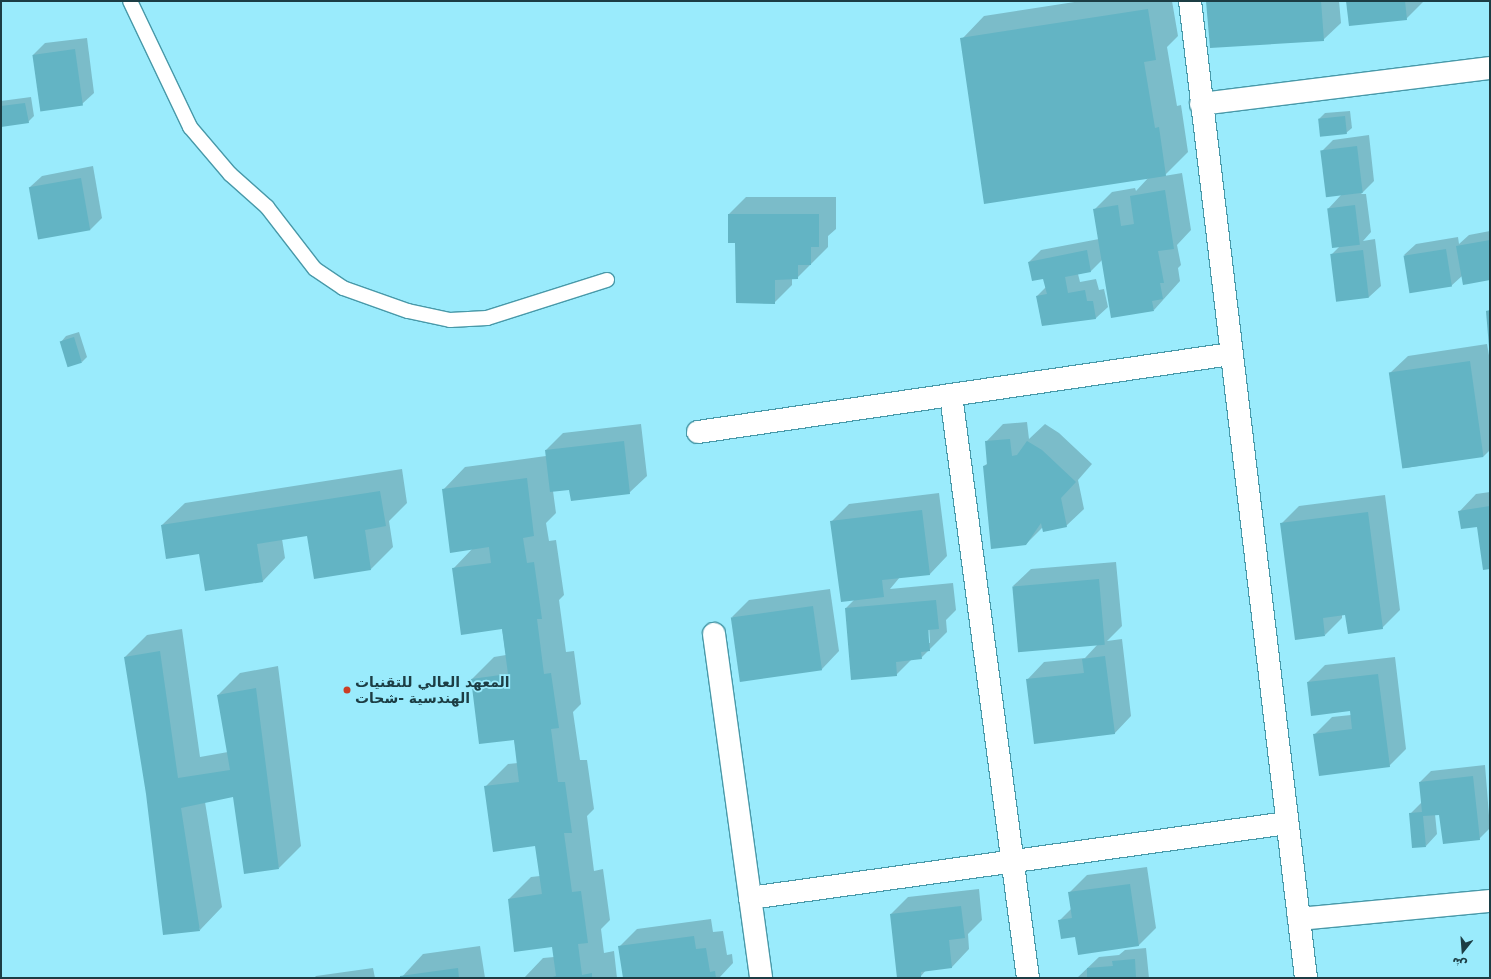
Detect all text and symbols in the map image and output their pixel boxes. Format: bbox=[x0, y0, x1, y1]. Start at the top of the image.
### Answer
place label: المعهد العالي للتقنيات الهندسية -شحات bbox=[355, 674, 510, 706]
marker: المعهد العالي للتقنيات الهندسية -شحات bbox=[342, 685, 352, 695]
north arrow bbox=[1443, 931, 1483, 971]
text: ش bbox=[1450, 955, 1469, 971]

